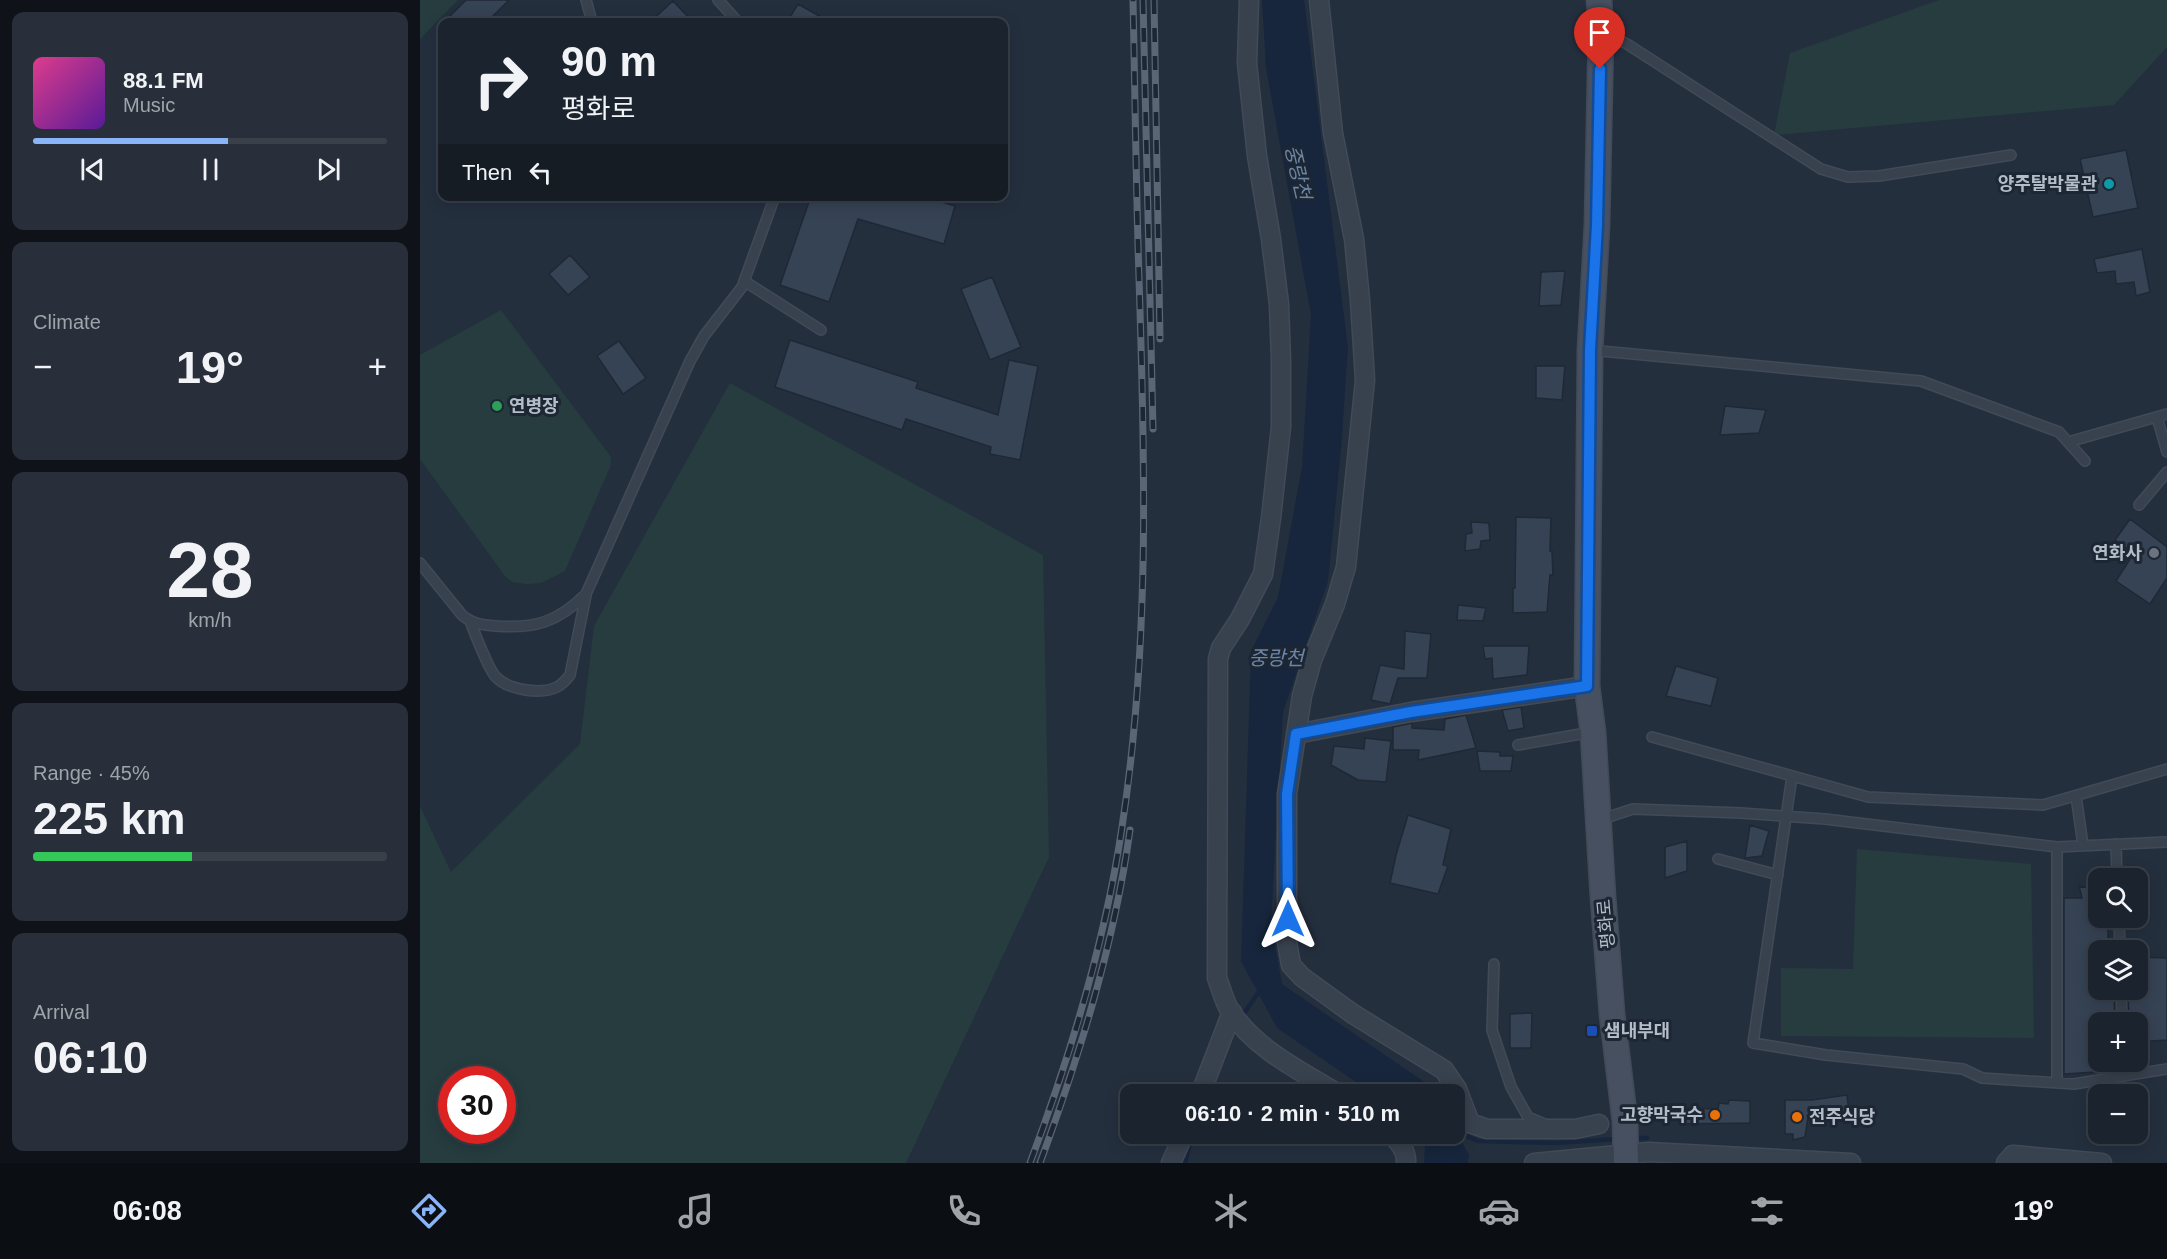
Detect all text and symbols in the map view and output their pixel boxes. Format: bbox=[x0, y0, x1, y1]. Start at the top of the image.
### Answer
pin bbox=[1574, 7, 1625, 69]
icon: arrive bbox=[1583, 16, 1616, 49]
text: 90 m bbox=[561, 38, 657, 85]
icon: right bbox=[462, 42, 540, 120]
text: 88.1 FM bbox=[123, 68, 204, 93]
text: Music bbox=[123, 94, 175, 116]
text: 평화로 bbox=[561, 94, 636, 124]
water label: 중랑천 bbox=[1281, 143, 1316, 204]
icon: previous bbox=[76, 153, 109, 186]
icon: pause bbox=[194, 153, 227, 186]
icon: next bbox=[312, 153, 345, 186]
icon: left bbox=[524, 156, 557, 189]
text: Then bbox=[462, 160, 512, 185]
place label: 양주탈박물관 bbox=[1998, 174, 2097, 194]
marker: 양주탈박물관 bbox=[2102, 177, 2116, 191]
text: Climate bbox=[33, 311, 101, 333]
text: 19° bbox=[176, 342, 244, 393]
text: − bbox=[33, 348, 52, 385]
text: + bbox=[368, 348, 387, 385]
place label: 연병장 bbox=[509, 396, 559, 416]
marker: 연병장 bbox=[490, 399, 504, 413]
text: 28 bbox=[167, 526, 253, 614]
place label: 연화사 bbox=[2092, 543, 2142, 563]
marker: 연화사 bbox=[2147, 546, 2161, 560]
text: km/h bbox=[188, 609, 232, 631]
water label: 중랑천 bbox=[1248, 647, 1306, 669]
text: Range · 45% bbox=[33, 762, 150, 784]
text: 225 km bbox=[33, 793, 186, 844]
map controls bbox=[2088, 868, 2148, 1144]
button: search bbox=[2088, 868, 2148, 928]
position arrow bbox=[1256, 887, 1320, 951]
street label: 평화로 bbox=[1594, 898, 1618, 950]
button: layers bbox=[2088, 940, 2148, 1000]
text: Arrival bbox=[33, 1001, 90, 1023]
button: + bbox=[2088, 1012, 2148, 1072]
place label: 샘내부대 bbox=[1604, 1021, 1670, 1041]
marker: 샘내부대 bbox=[1585, 1024, 1599, 1038]
text: 06:10 bbox=[33, 1032, 148, 1083]
speed limit sign: 30 bbox=[438, 1066, 516, 1144]
button: − bbox=[2088, 1084, 2148, 1144]
text: 06:10 · 2 min · 510 m bbox=[1185, 1101, 1400, 1126]
place label: 고향막국수 bbox=[1620, 1105, 1703, 1125]
place label: 전주식당 bbox=[1809, 1107, 1875, 1127]
marker: 고향막국수 bbox=[1708, 1108, 1722, 1122]
marker: 전주식당 bbox=[1790, 1110, 1804, 1124]
icon: directions bbox=[408, 1190, 450, 1232]
icon: music bbox=[675, 1190, 717, 1232]
icon: phone bbox=[943, 1190, 985, 1232]
icon: climate bbox=[1210, 1190, 1252, 1232]
icon: car bbox=[1478, 1190, 1520, 1232]
icon: filters bbox=[1746, 1190, 1788, 1232]
text: 06:08 bbox=[113, 1196, 182, 1226]
text: 19° bbox=[2013, 1196, 2054, 1226]

